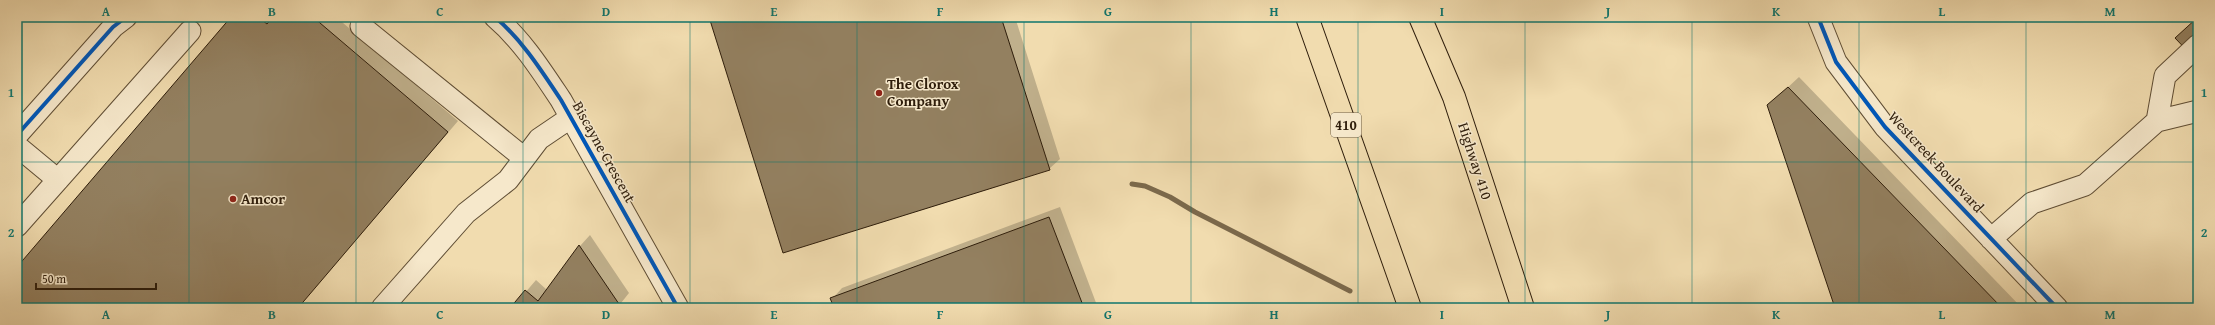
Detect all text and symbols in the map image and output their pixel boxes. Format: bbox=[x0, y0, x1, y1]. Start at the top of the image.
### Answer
text: A bbox=[102, 2, 111, 21]
text: B bbox=[268, 2, 276, 21]
text: C bbox=[436, 2, 444, 21]
text: D bbox=[602, 2, 610, 21]
text: E bbox=[771, 2, 778, 21]
text: F bbox=[937, 2, 944, 21]
text: G bbox=[1104, 2, 1112, 21]
text: H bbox=[1269, 2, 1279, 21]
text: I bbox=[1440, 2, 1444, 21]
text: J bbox=[1604, 2, 1611, 21]
text: K bbox=[1772, 2, 1781, 21]
text: L bbox=[1939, 2, 1946, 21]
text: M bbox=[2104, 2, 2116, 21]
place label: The Clorox Company bbox=[887, 73, 959, 111]
text: 1 bbox=[8, 83, 14, 102]
text: 1 bbox=[2201, 83, 2207, 102]
marker: The Clorox Company bbox=[874, 88, 884, 98]
street label: Biscayne Crescent bbox=[568, 97, 641, 207]
street label: Westcreek Boulevard bbox=[1884, 106, 1989, 217]
road number: 410 bbox=[1331, 113, 1361, 137]
street label: Highway 410 bbox=[1453, 120, 1498, 202]
place label: Amcor bbox=[241, 188, 285, 209]
marker: Amcor bbox=[228, 194, 238, 204]
text: 2 bbox=[8, 223, 15, 242]
text: 2 bbox=[2201, 223, 2208, 242]
scale bar bbox=[36, 265, 156, 291]
text: 50 m bbox=[42, 270, 66, 287]
text: A bbox=[102, 305, 111, 324]
text: B bbox=[268, 305, 276, 324]
text: C bbox=[436, 305, 444, 324]
text: D bbox=[602, 305, 610, 324]
text: E bbox=[771, 305, 778, 324]
text: F bbox=[937, 305, 944, 324]
text: G bbox=[1104, 305, 1112, 324]
text: H bbox=[1269, 305, 1279, 324]
text: I bbox=[1440, 305, 1444, 324]
text: J bbox=[1604, 305, 1611, 324]
text: K bbox=[1772, 305, 1781, 324]
text: L bbox=[1939, 305, 1946, 324]
text: M bbox=[2104, 305, 2116, 324]

